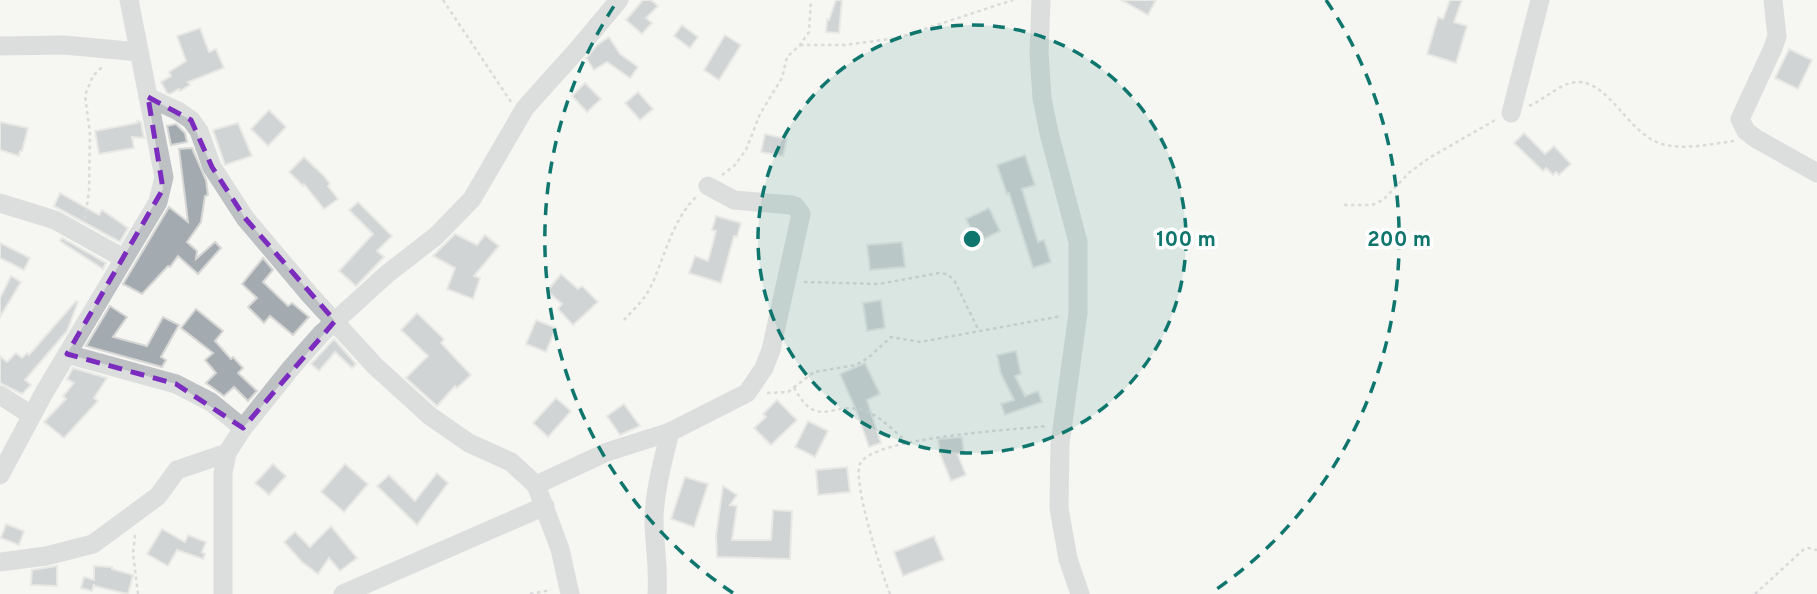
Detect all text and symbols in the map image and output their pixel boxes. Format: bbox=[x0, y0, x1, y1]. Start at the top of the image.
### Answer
centre of rings bbox=[960, 227, 984, 251]
text: 100 m bbox=[1156, 227, 1216, 254]
text: 200 m bbox=[1367, 227, 1431, 254]

